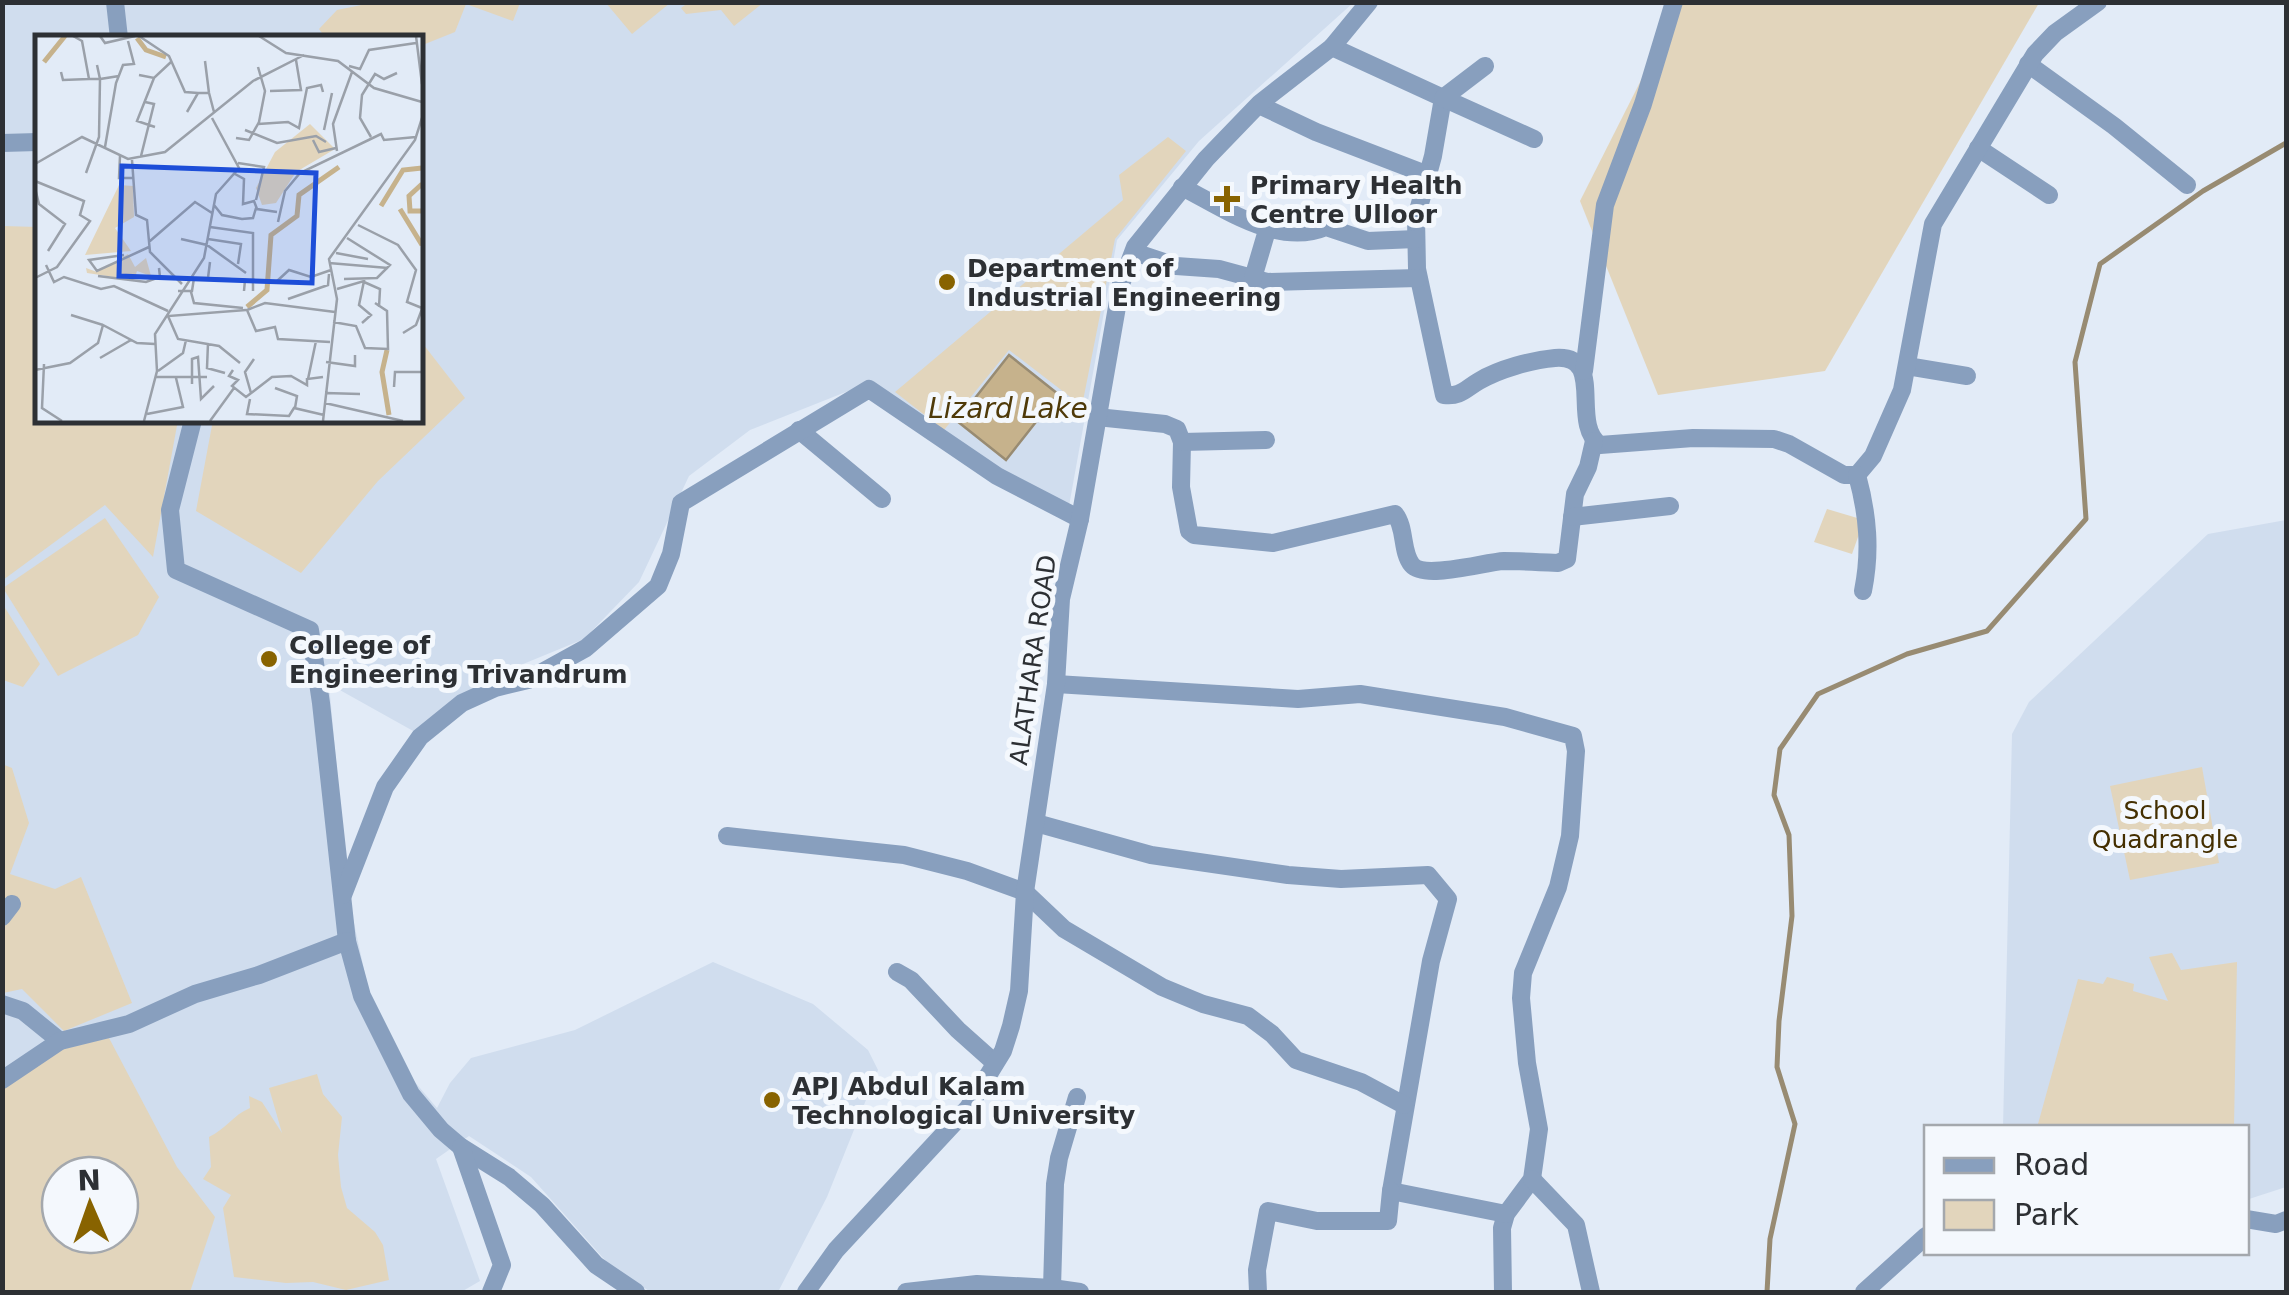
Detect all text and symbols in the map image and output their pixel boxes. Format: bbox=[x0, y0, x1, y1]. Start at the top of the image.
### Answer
inset map bbox=[35, 35, 422, 422]
place label: Primary Health Centre Ulloor bbox=[1250, 171, 1463, 229]
marker: Primary Health Centre Ulloor bbox=[1214, 186, 1240, 212]
place label: Department of Industrial Engineering bbox=[967, 254, 1281, 312]
marker: Department of Industrial Engineering bbox=[936, 271, 958, 293]
water label: Lizard Lake bbox=[928, 392, 1088, 425]
street label: ALATHARA ROAD bbox=[1004, 553, 1062, 767]
place label: College of Engineering Trivandrum bbox=[289, 631, 628, 689]
marker: College of Engineering Trivandrum bbox=[258, 648, 280, 670]
park label: School Quadrangle bbox=[2092, 796, 2238, 854]
place label: APJ Abdul Kalam Technological University bbox=[792, 1072, 1135, 1130]
marker: APJ Abdul Kalam Technological University bbox=[761, 1089, 783, 1111]
legend bbox=[1924, 1125, 2249, 1255]
text: Road bbox=[2014, 1147, 2089, 1182]
north arrow bbox=[40, 1155, 140, 1255]
text: N bbox=[77, 1164, 101, 1197]
text: Park bbox=[2014, 1197, 2079, 1232]

